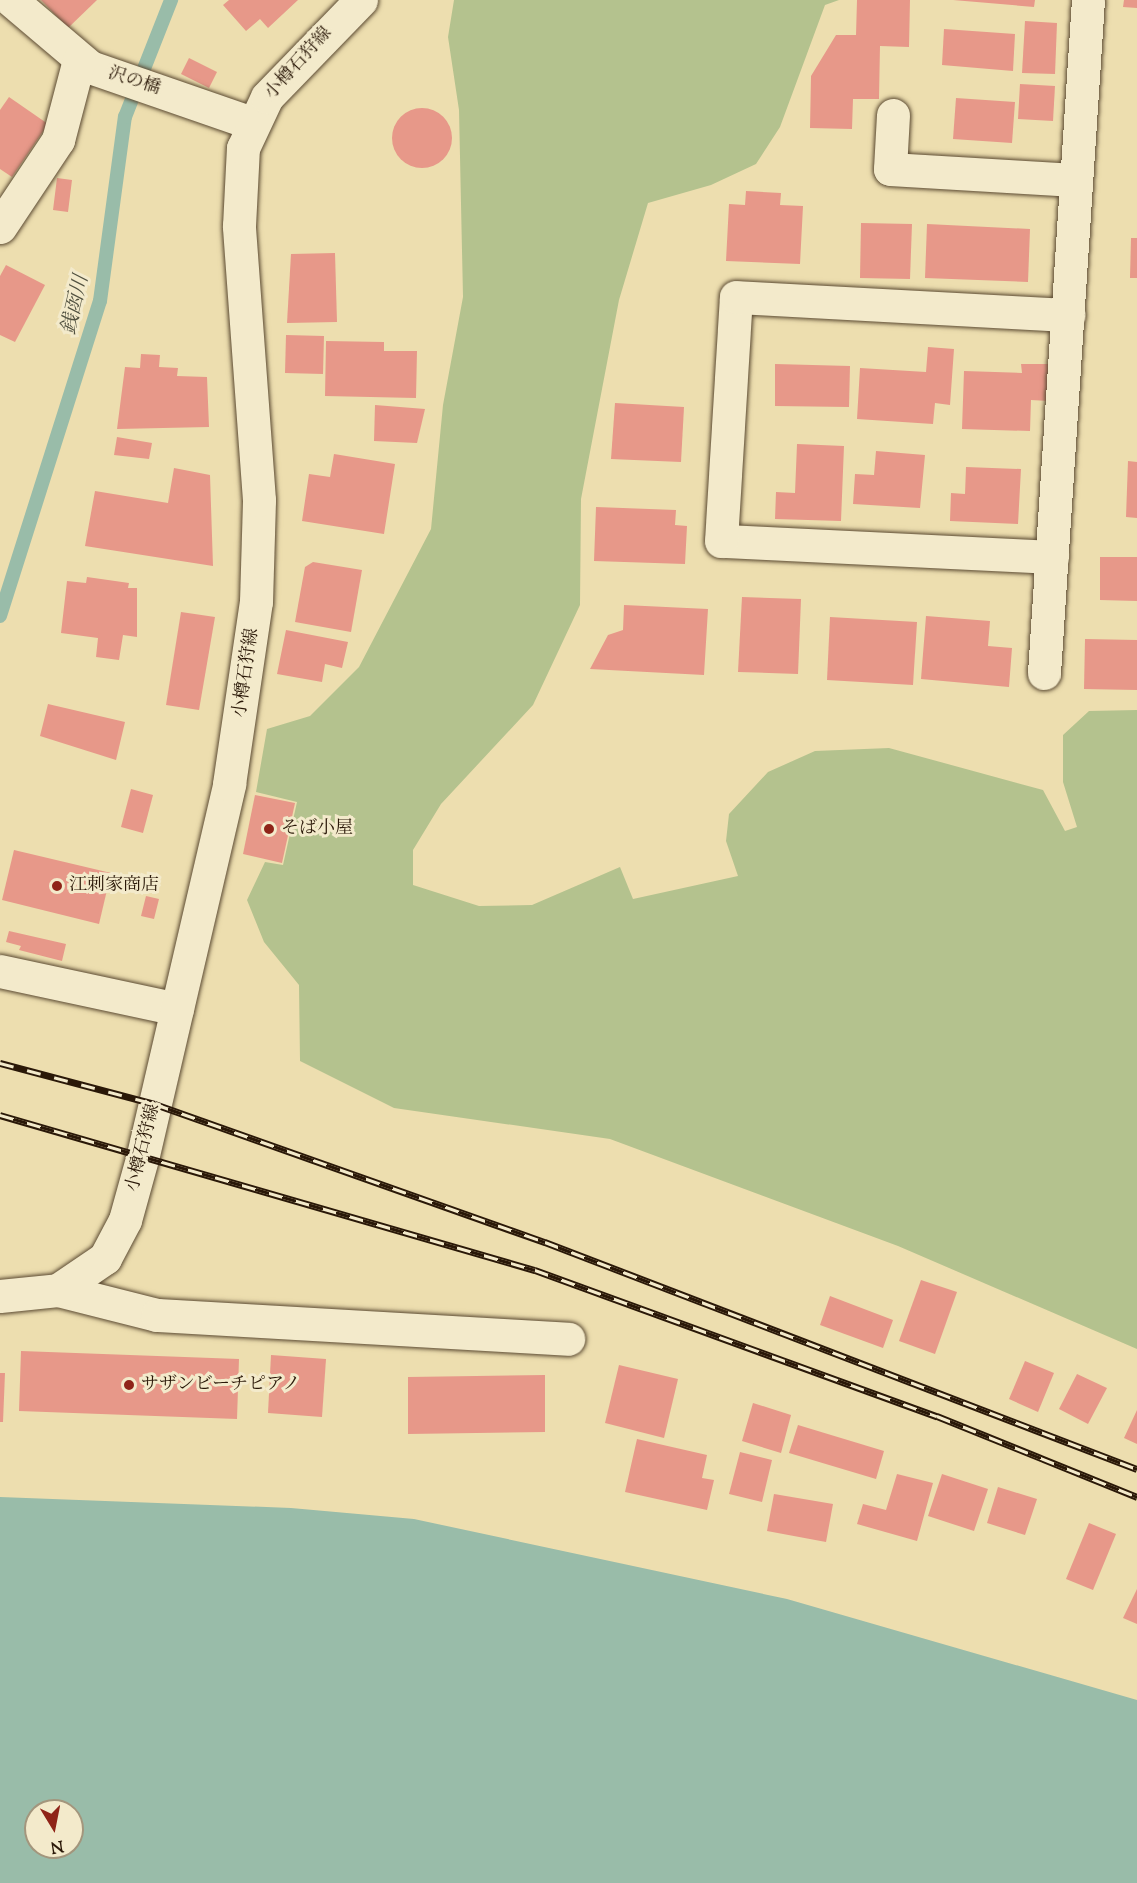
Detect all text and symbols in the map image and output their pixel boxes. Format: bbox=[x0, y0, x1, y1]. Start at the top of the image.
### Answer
street label: 小樽石狩線 bbox=[261, 23, 337, 105]
street label: 沢の橋 bbox=[105, 63, 163, 101]
water label: 銭函川 bbox=[58, 273, 94, 337]
street label: 小樽石狩線 bbox=[230, 627, 264, 719]
place label: そば小屋 bbox=[281, 818, 353, 840]
marker: そば小屋 bbox=[262, 822, 276, 836]
place label: 江刺家商店 bbox=[69, 875, 159, 897]
marker: 江刺家商店 bbox=[50, 879, 64, 893]
street label: 小樽石狩線 bbox=[123, 1102, 165, 1194]
place label: サザンビーチピアノ bbox=[141, 1374, 302, 1396]
marker: サザンビーチピアノ bbox=[122, 1378, 136, 1392]
north arrow bbox=[24, 1799, 84, 1859]
text: N bbox=[49, 1833, 65, 1858]

